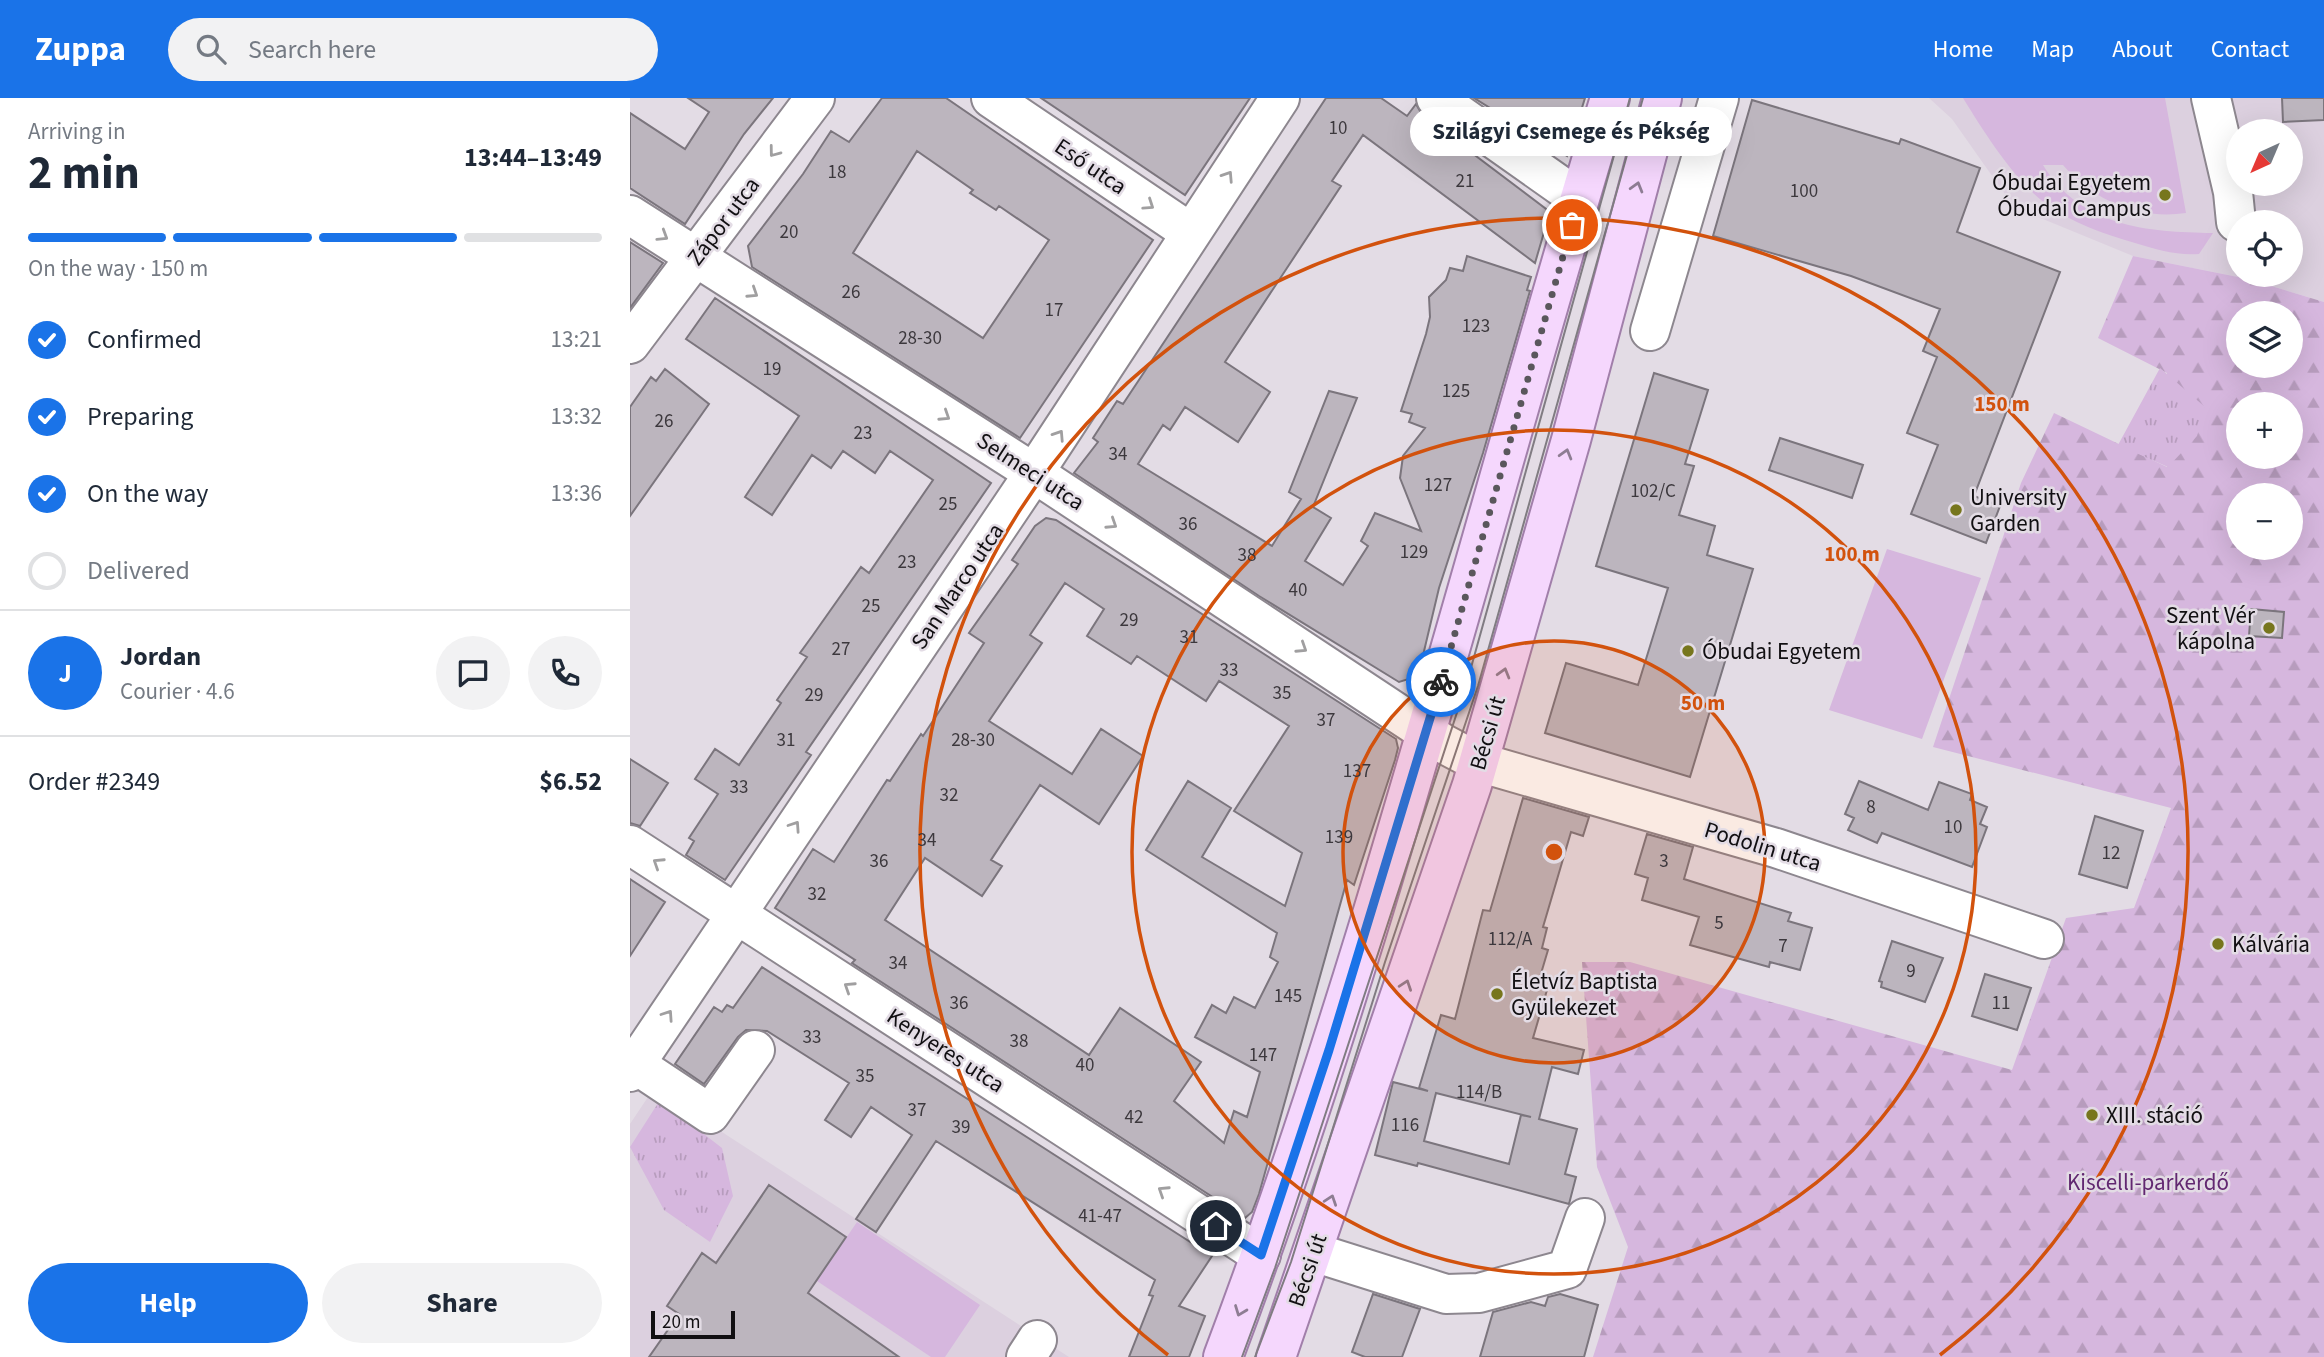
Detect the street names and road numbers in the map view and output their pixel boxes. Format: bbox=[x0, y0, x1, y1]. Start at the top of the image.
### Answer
street label: Eső utca bbox=[1048, 130, 1133, 203]
street label: Zápor utca bbox=[679, 170, 768, 272]
street label: Selmeci utca bbox=[970, 424, 1091, 519]
street label: San Marco utca bbox=[903, 517, 1012, 656]
street label: Bécsi út bbox=[1461, 692, 1514, 774]
street label: Podolin utca bbox=[1700, 813, 1825, 880]
street label: Kenyeres utca bbox=[880, 1000, 1011, 1101]
street label: Bécsi út bbox=[1280, 1229, 1335, 1311]

